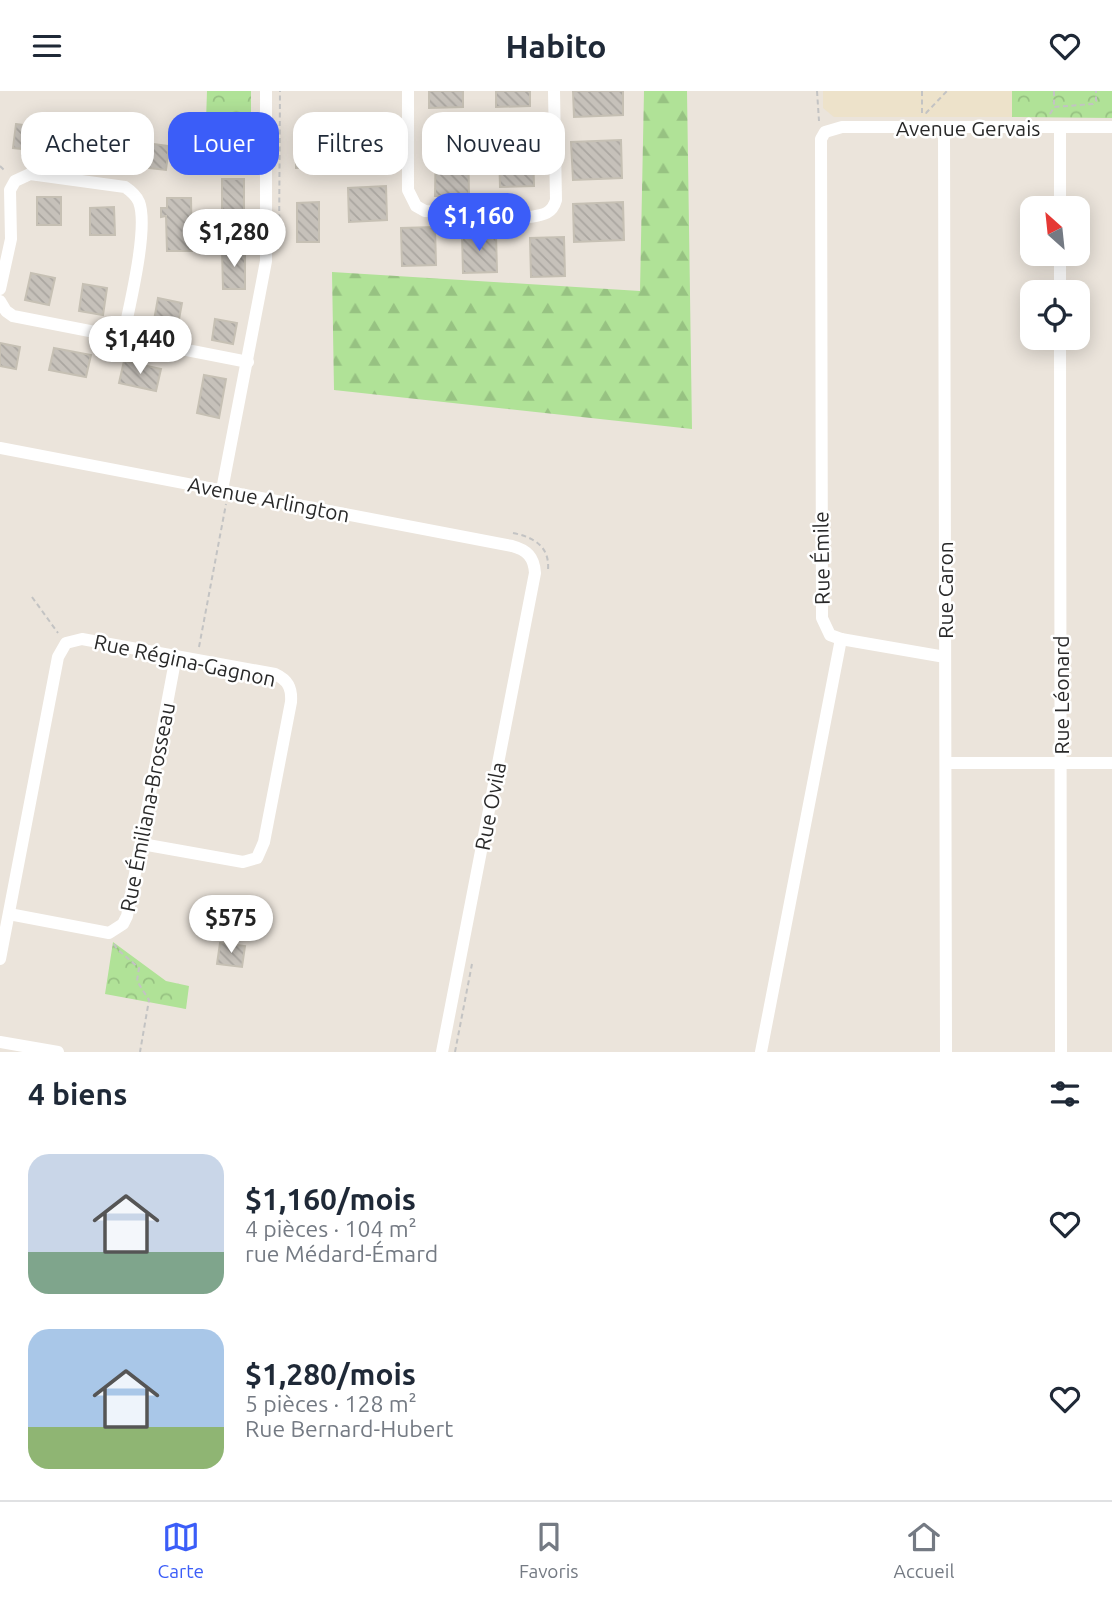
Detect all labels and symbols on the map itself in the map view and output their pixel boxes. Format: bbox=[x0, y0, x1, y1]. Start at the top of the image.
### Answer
street label: Avenue Gervais bbox=[896, 116, 1040, 140]
pin: $1,160 bbox=[422, 193, 536, 253]
north arrow bbox=[1020, 196, 1090, 266]
pin: $1,280 bbox=[177, 209, 291, 269]
pin: $1,440 bbox=[83, 317, 197, 376]
street label: Avenue Arlington bbox=[186, 472, 352, 526]
street label: Rue Émile bbox=[808, 511, 834, 605]
street label: Rue Caron bbox=[933, 541, 957, 639]
street label: Rue Régina-Gagnon bbox=[92, 629, 278, 691]
street label: Rue Léonard bbox=[1049, 635, 1073, 755]
street label: Rue Émiliana-Brosseau bbox=[115, 700, 179, 914]
street label: Rue Ovila bbox=[470, 760, 510, 852]
pin: $575 bbox=[190, 895, 272, 955]

